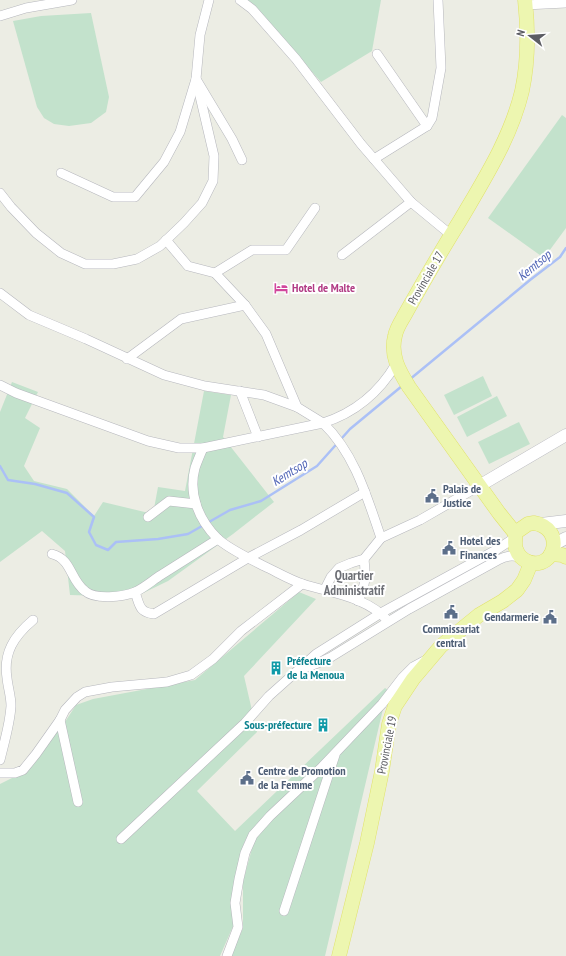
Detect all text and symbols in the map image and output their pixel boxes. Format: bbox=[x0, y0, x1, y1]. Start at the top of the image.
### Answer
north arrow bbox=[510, 16, 550, 56]
text: N bbox=[513, 28, 528, 38]
water label: Kemtsop bbox=[514, 245, 556, 284]
street label: Provinciale 17 bbox=[404, 249, 447, 307]
hotel icon: Hotel de Malte bbox=[273, 280, 289, 296]
place label: Hotel de Malte bbox=[292, 280, 355, 295]
water label: Kemtsop bbox=[268, 454, 311, 490]
place label: Palais de Justice bbox=[442, 481, 481, 510]
public building icon: Palais de Justice bbox=[424, 488, 440, 504]
place label: Hotel des Finances bbox=[460, 533, 500, 562]
public building icon: Hotel des Finances bbox=[441, 540, 457, 556]
district label: Quartier Administratif bbox=[323, 567, 386, 599]
public building icon: Commissariat central bbox=[443, 604, 459, 620]
place label: Gendarmerie bbox=[484, 609, 539, 624]
public building icon: Gendarmerie bbox=[542, 609, 558, 625]
place label: Commissariat central bbox=[422, 621, 480, 650]
place label: Préfecture de la Menoua bbox=[287, 653, 344, 682]
building icon: Préfecture de la Menoua bbox=[268, 660, 284, 676]
street label: Provinciale 19 bbox=[374, 715, 399, 775]
place label: Sous-préfecture bbox=[244, 717, 312, 732]
building icon: Sous-préfecture bbox=[315, 717, 331, 733]
place label: Centre de Promotion de la Femme bbox=[258, 763, 346, 792]
public building icon: Centre de Promotion de la Femme bbox=[239, 770, 255, 786]

